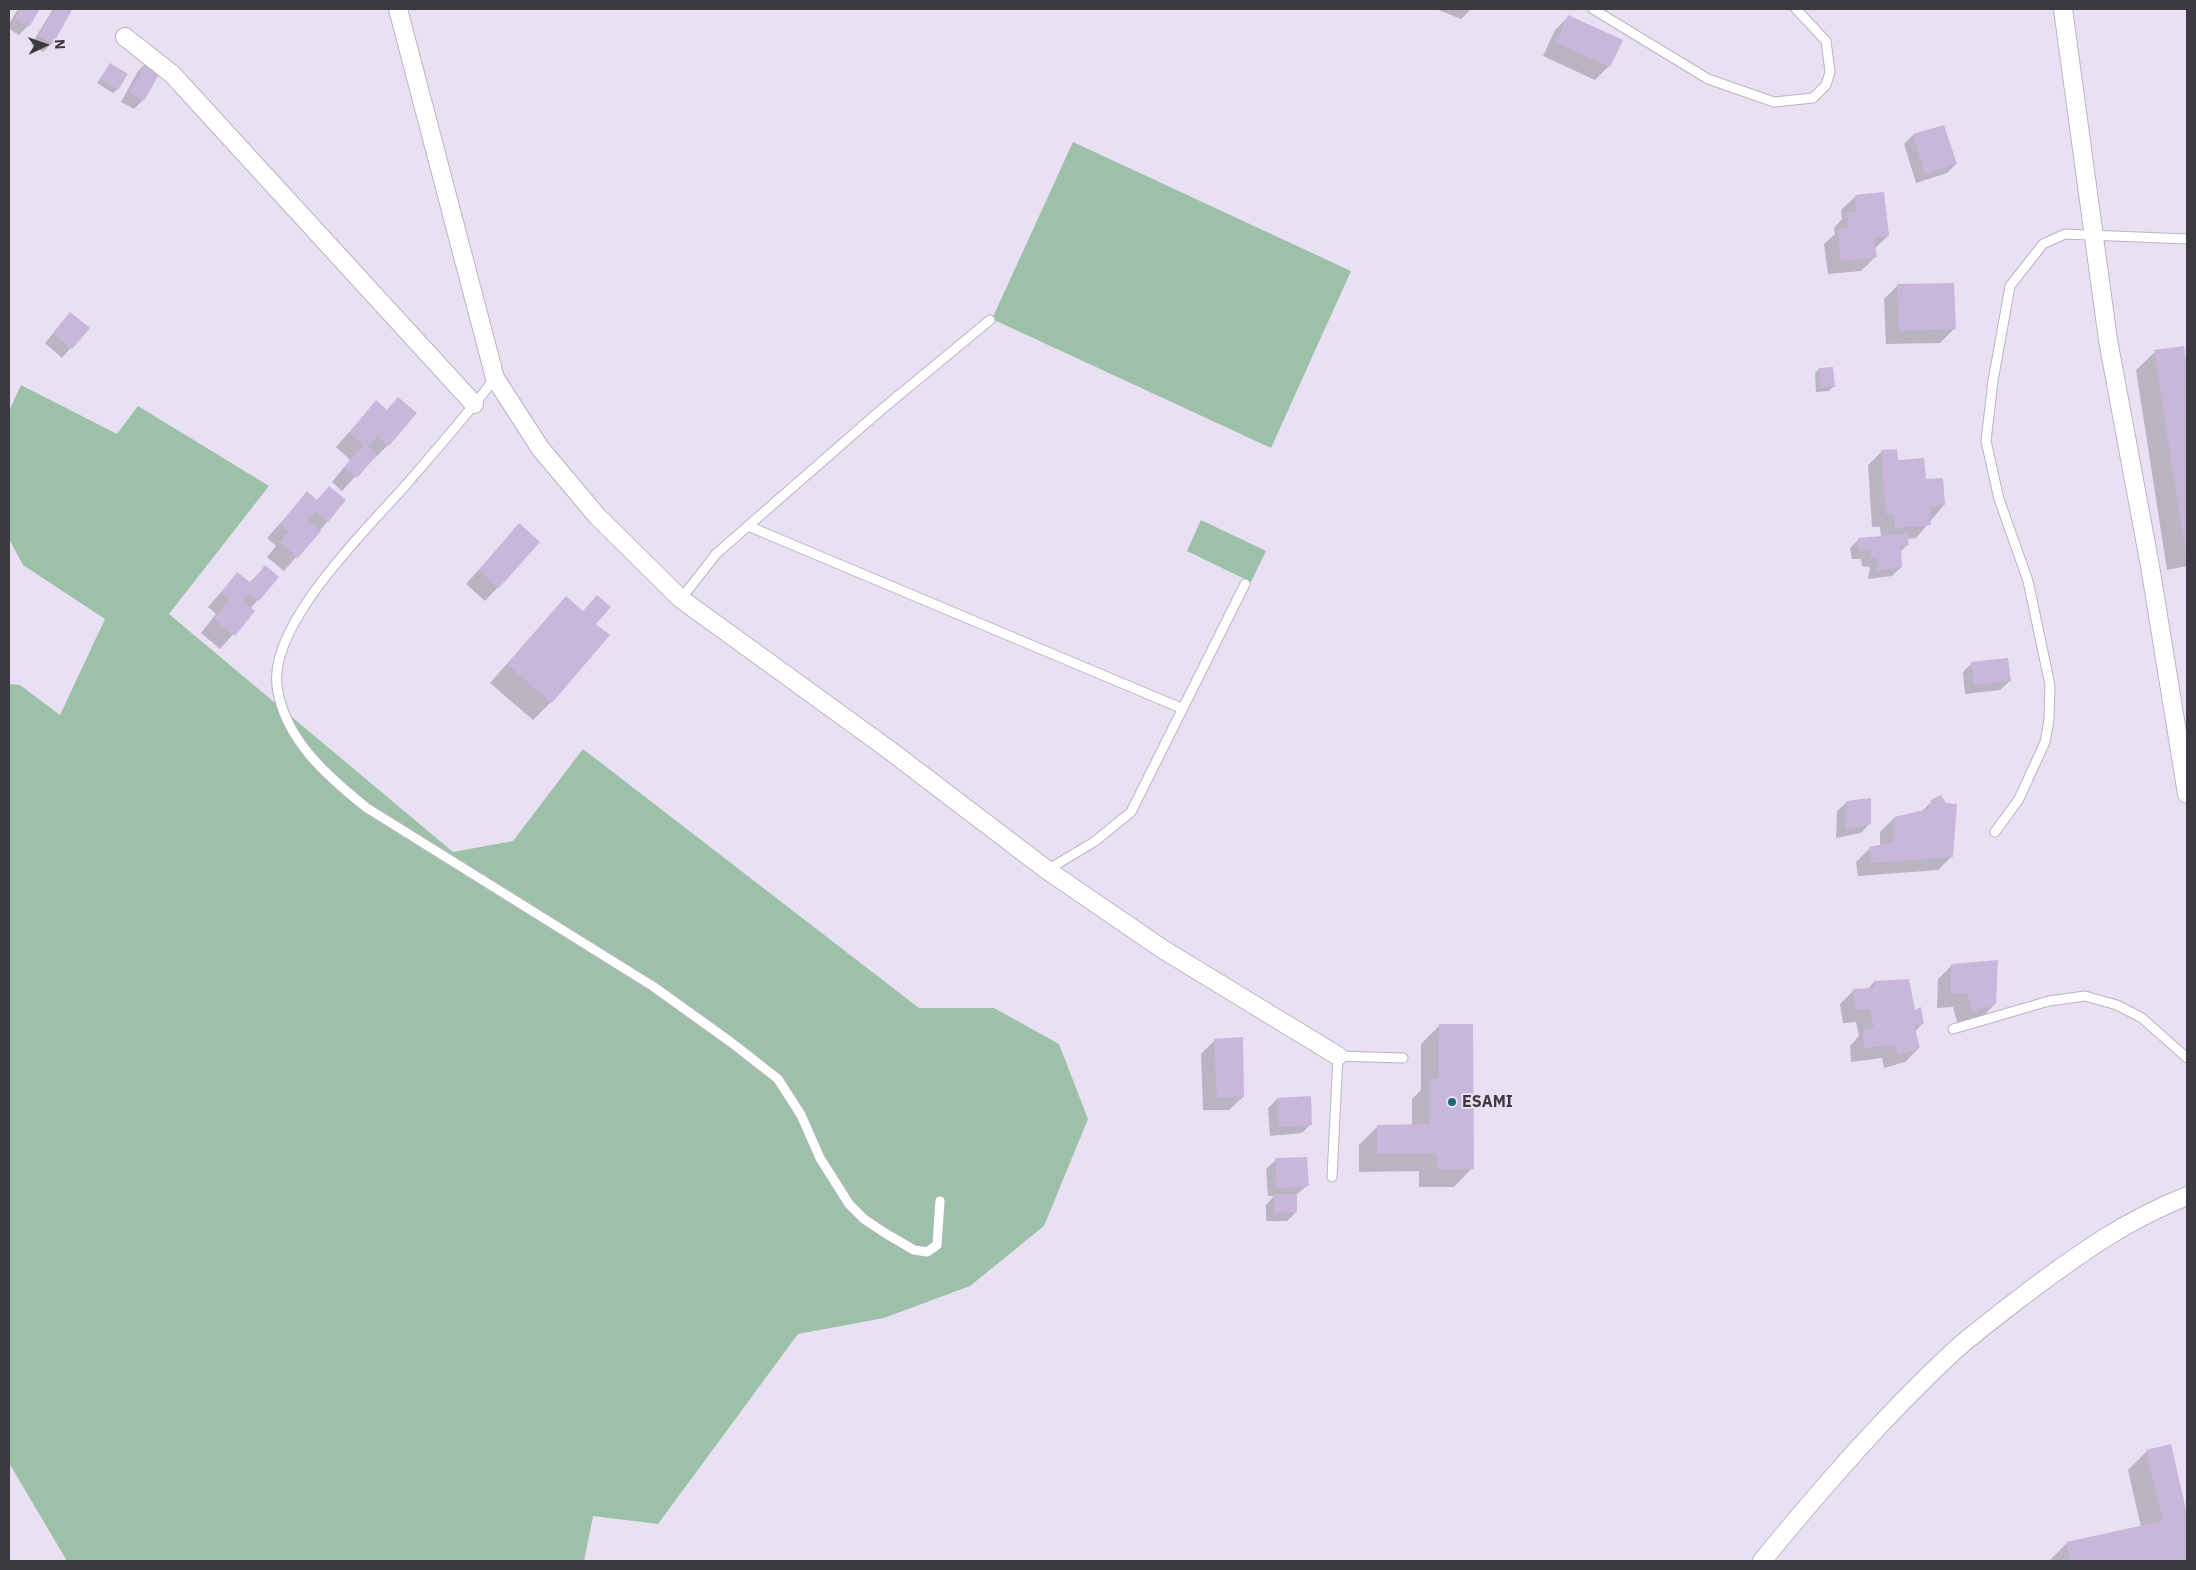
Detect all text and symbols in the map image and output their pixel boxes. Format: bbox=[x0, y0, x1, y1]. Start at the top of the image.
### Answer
north arrow bbox=[20, 20, 70, 70]
text: N bbox=[51, 39, 69, 50]
place label: ESAMI bbox=[1462, 1092, 1513, 1112]
marker: ESAMI bbox=[1446, 1096, 1458, 1108]

